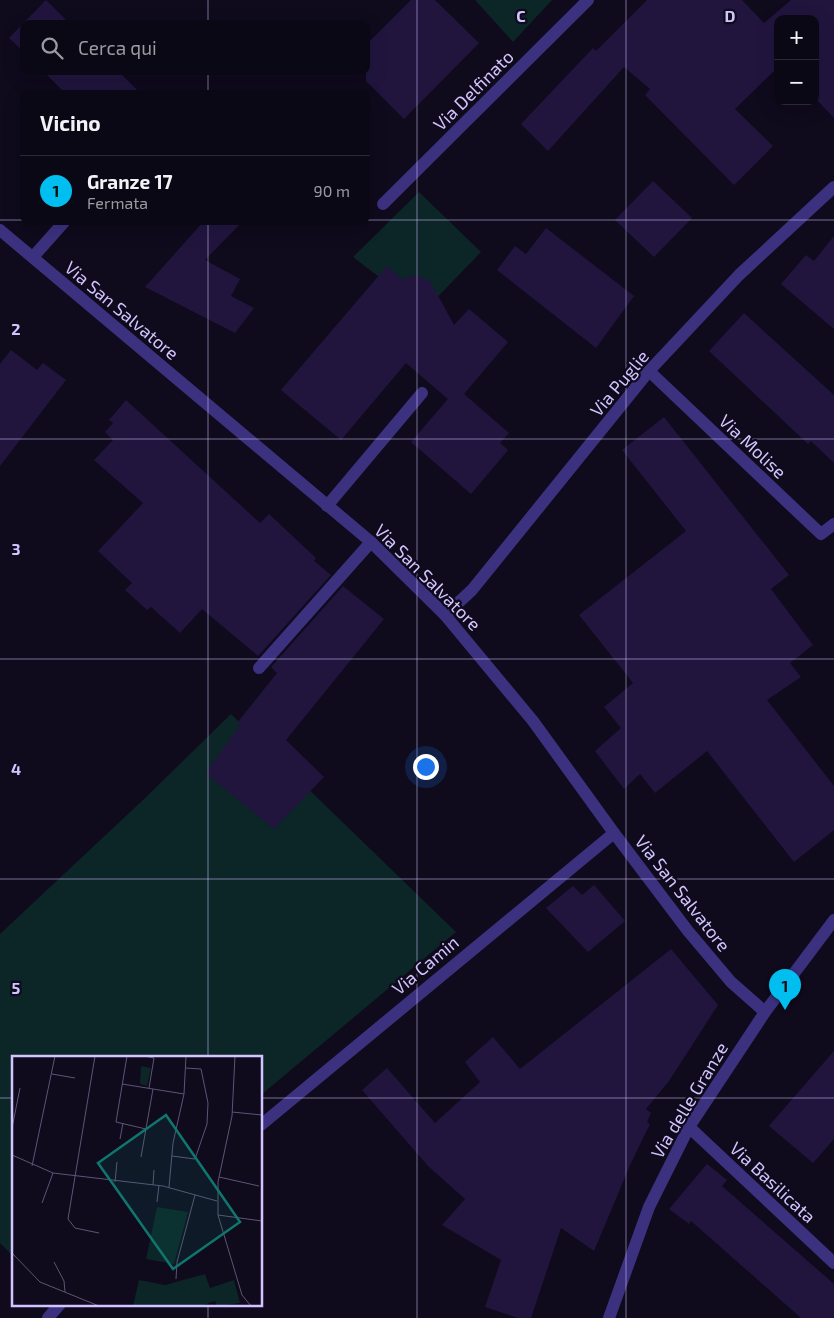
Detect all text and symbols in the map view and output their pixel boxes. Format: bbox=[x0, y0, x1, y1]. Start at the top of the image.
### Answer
text: C bbox=[516, 6, 526, 25]
text: D bbox=[725, 6, 736, 25]
map controls bbox=[774, 15, 819, 105]
button: + bbox=[774, 15, 819, 60]
search box bbox=[20, 20, 370, 75]
icon: search bbox=[38, 34, 66, 62]
text: Cerca qui bbox=[78, 36, 157, 59]
street label: Via Delfinato bbox=[428, 45, 518, 135]
button: − bbox=[774, 60, 819, 105]
text: Vicino bbox=[40, 110, 101, 135]
text: Granze 17 bbox=[87, 170, 173, 193]
text: 1 bbox=[53, 181, 59, 200]
text: 90 m bbox=[314, 181, 350, 200]
text: Fermata bbox=[87, 193, 148, 212]
street label: Via San Salvatore bbox=[61, 256, 183, 364]
text: 2 bbox=[11, 319, 21, 338]
street label: Via Puglie bbox=[585, 345, 653, 421]
street label: Via Molise bbox=[715, 409, 791, 483]
street label: Via San Salvatore bbox=[370, 519, 486, 635]
text: 3 bbox=[11, 539, 21, 558]
your location bbox=[413, 754, 439, 780]
text: 4 bbox=[11, 759, 21, 778]
street label: Via San Salvatore bbox=[631, 830, 735, 956]
street label: Via Camin bbox=[387, 931, 463, 999]
pin: 1 bbox=[769, 969, 801, 1010]
text: 5 bbox=[12, 978, 21, 997]
street label: Via delle Granze bbox=[646, 1038, 732, 1162]
inset map bbox=[12, 1056, 262, 1306]
street label: Via Basilicata bbox=[726, 1137, 820, 1227]

